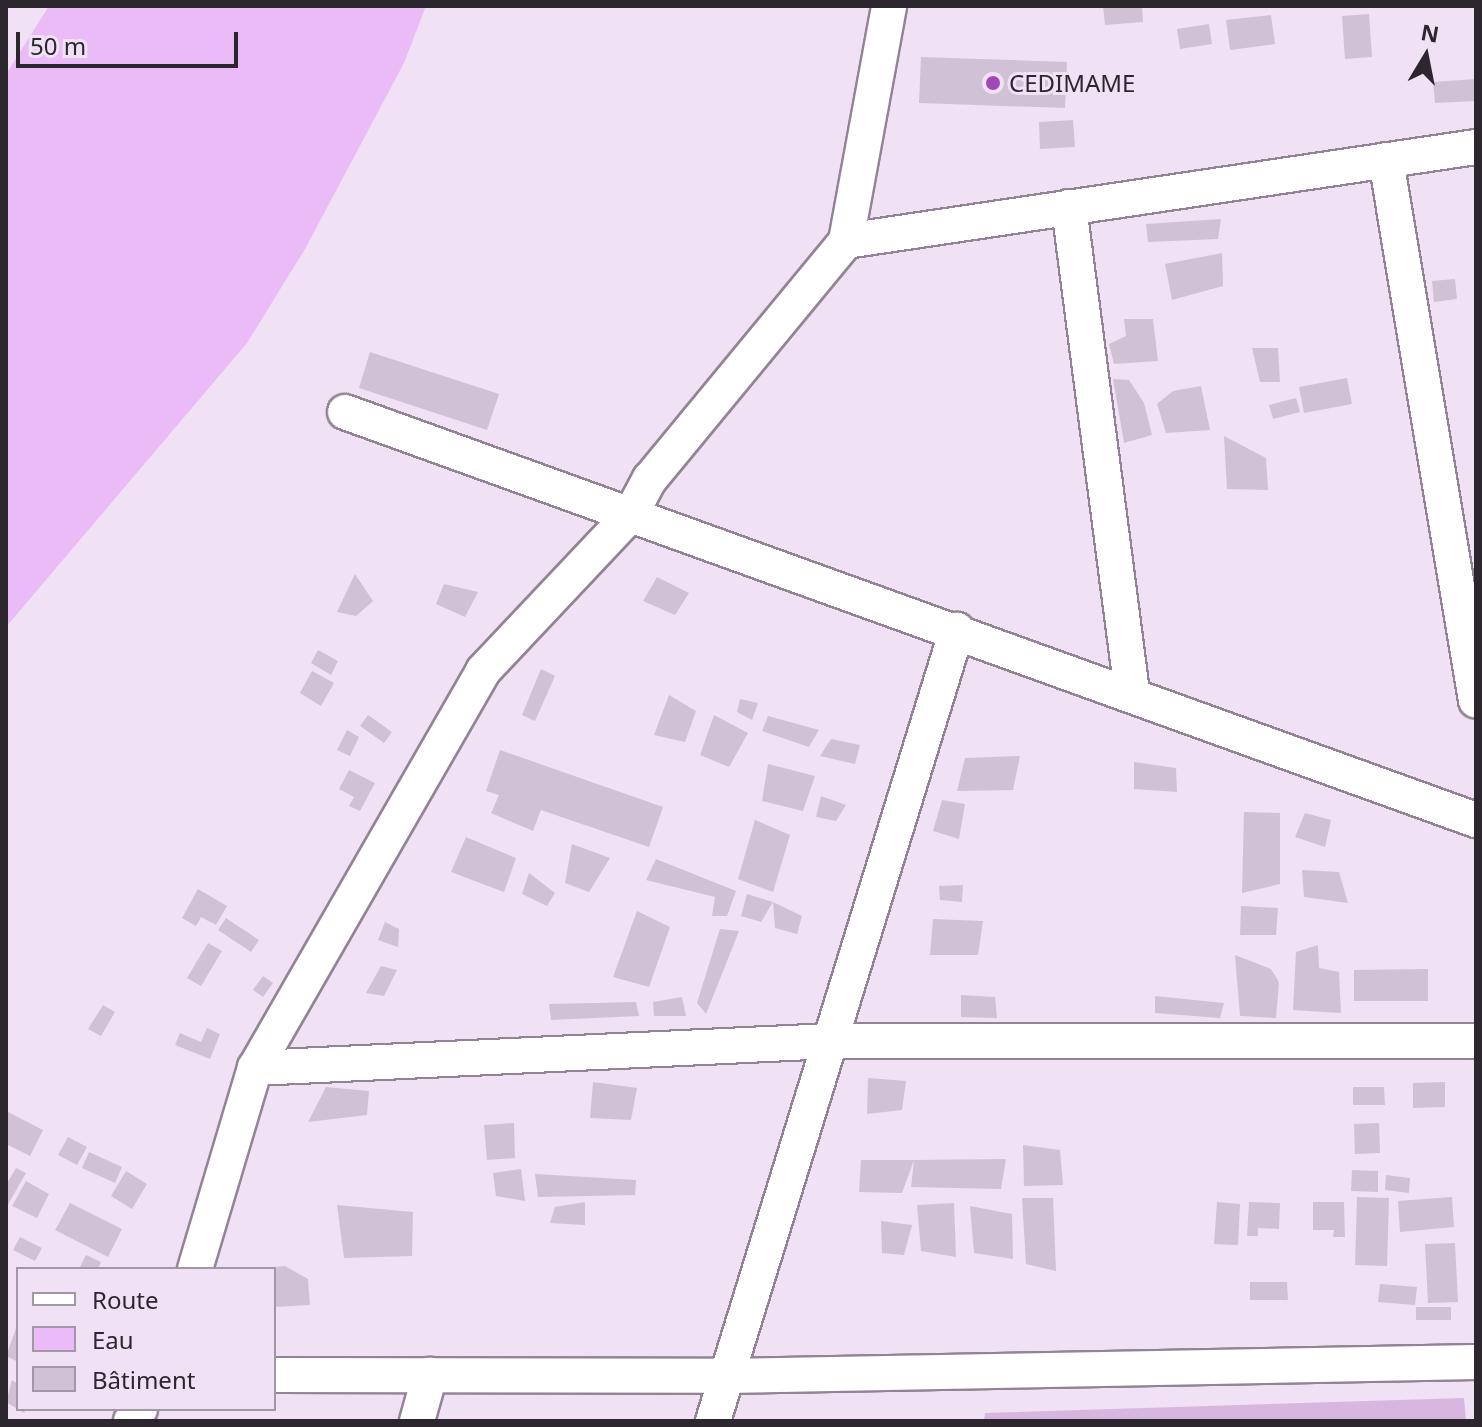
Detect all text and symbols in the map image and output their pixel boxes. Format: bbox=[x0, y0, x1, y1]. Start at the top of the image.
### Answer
scale bar bbox=[20, 16, 242, 66]
north arrow bbox=[1386, 16, 1466, 96]
text: N bbox=[1419, 16, 1442, 49]
text: 50 m bbox=[30, 29, 86, 62]
place label: CEDIMAME bbox=[1009, 69, 1135, 97]
marker: CEDIMAME bbox=[984, 74, 1002, 92]
legend bbox=[16, 1267, 276, 1411]
text: Route bbox=[92, 1283, 158, 1316]
text: Eau bbox=[92, 1323, 134, 1356]
text: Bâtiment bbox=[92, 1363, 195, 1396]

